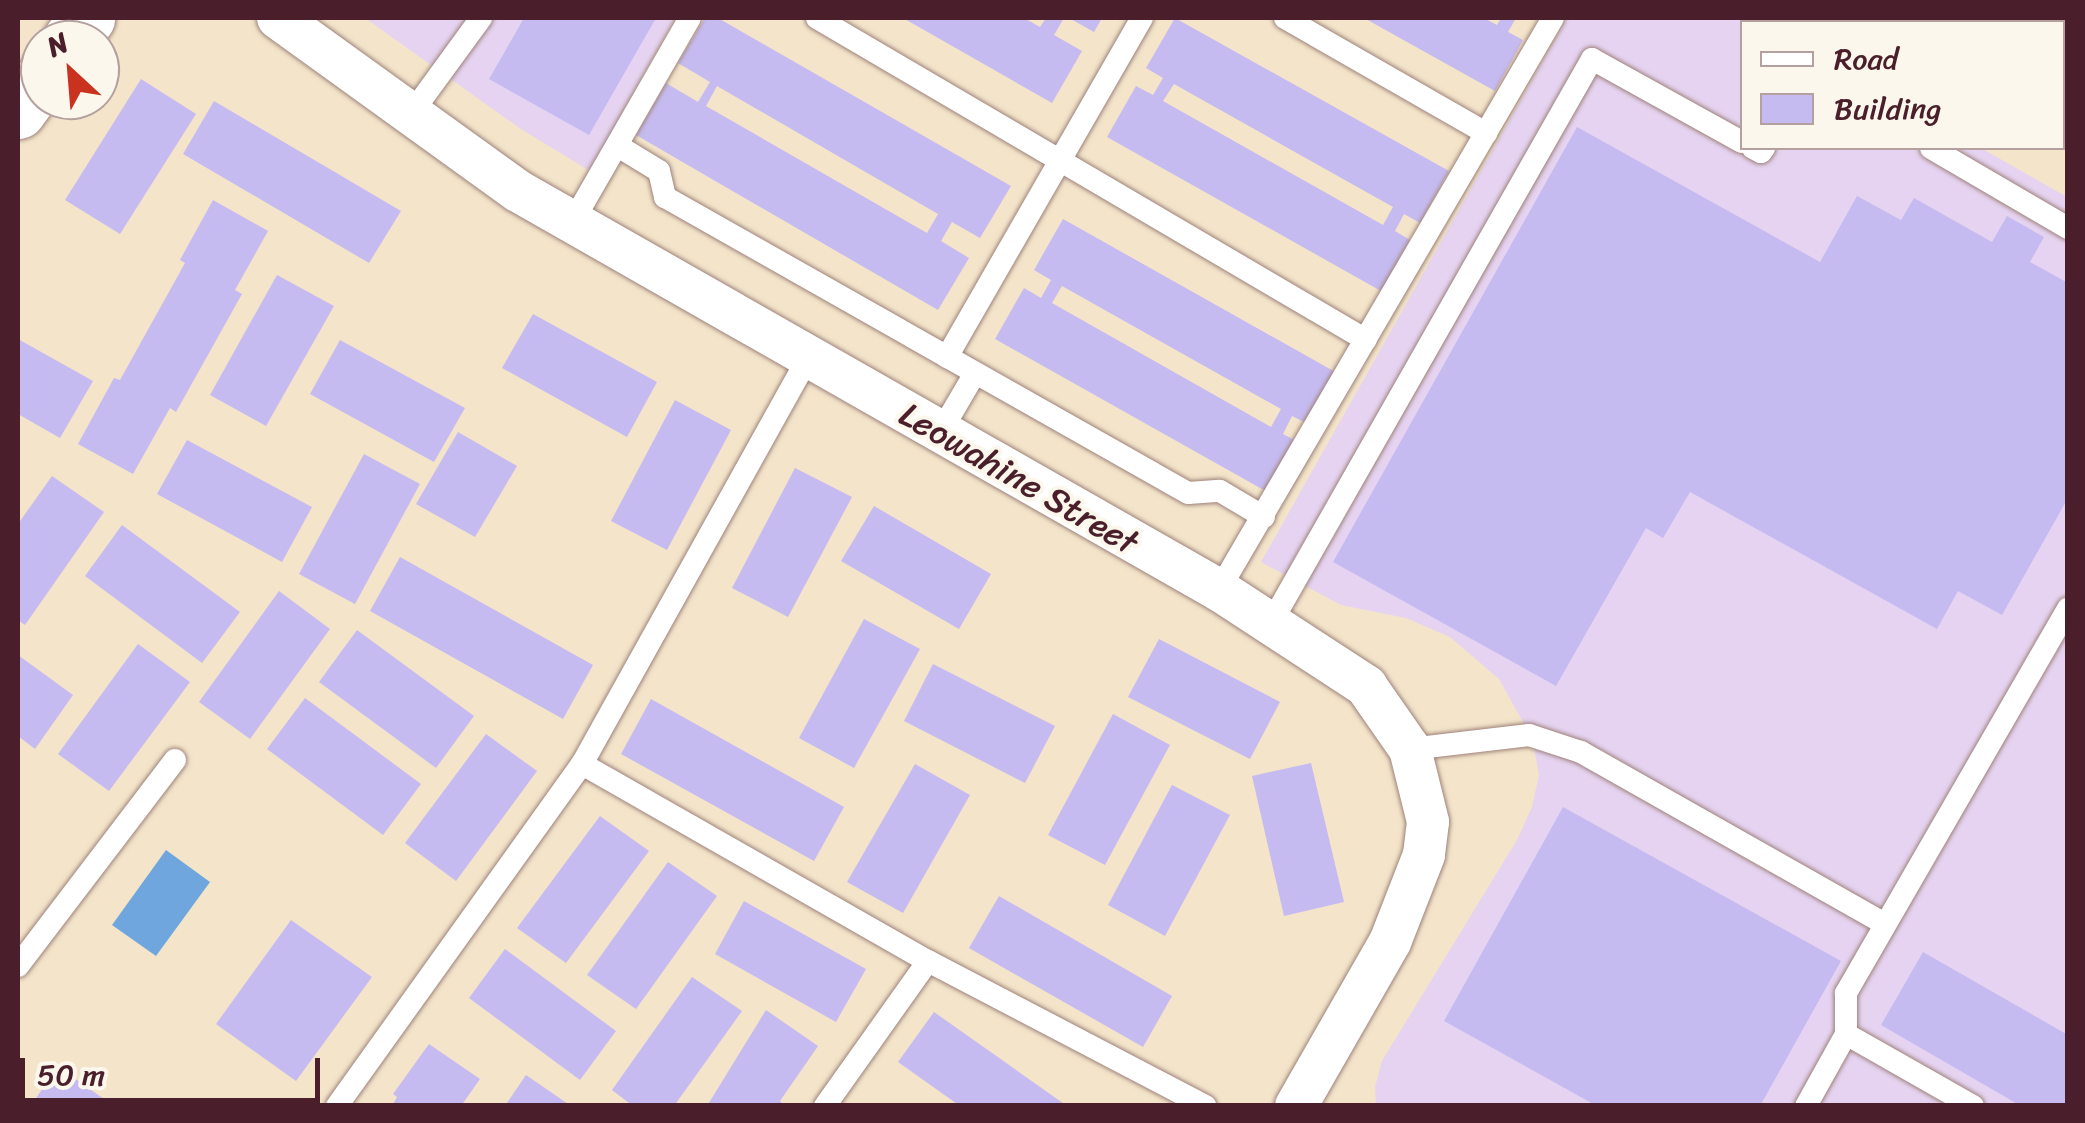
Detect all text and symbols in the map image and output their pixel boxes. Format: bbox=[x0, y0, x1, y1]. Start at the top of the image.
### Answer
text: N bbox=[38, 18, 77, 71]
north arrow bbox=[20, 20, 120, 120]
legend bbox=[1740, 20, 2065, 150]
text: Road bbox=[1834, 32, 1898, 86]
text: Building bbox=[1834, 82, 1941, 136]
street label: Leowahine Street bbox=[892, 392, 1146, 564]
scale bar bbox=[25, 1038, 325, 1100]
text: 50 m bbox=[37, 1048, 105, 1102]

